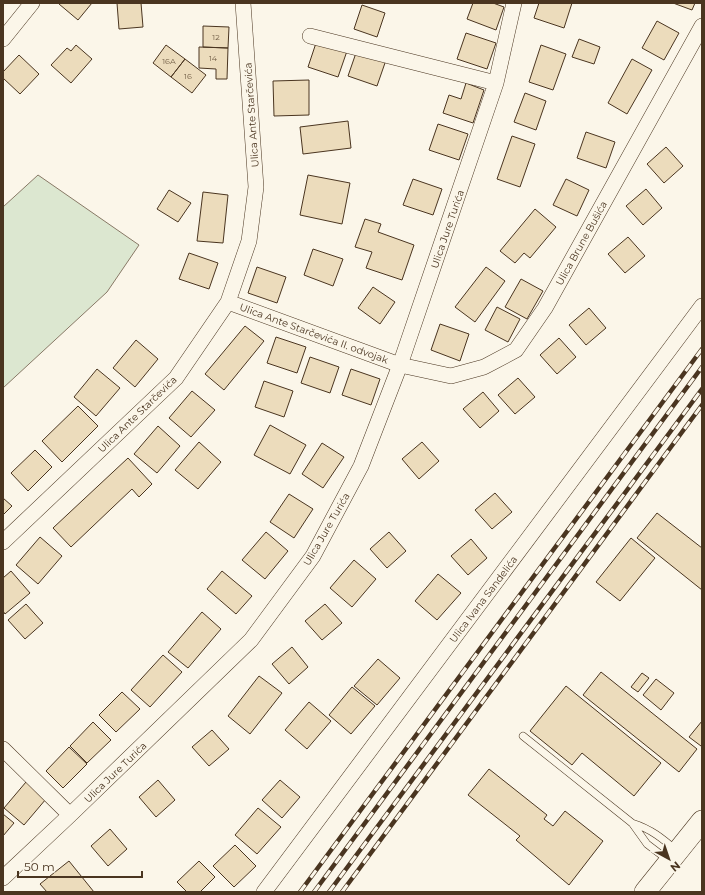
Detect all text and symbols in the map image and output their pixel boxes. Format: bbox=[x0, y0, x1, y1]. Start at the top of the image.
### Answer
house number: 12 bbox=[212, 32, 220, 42]
house number: 14 bbox=[209, 53, 218, 63]
house number: 16A bbox=[162, 56, 176, 66]
street label: Ulica Ante Starčevića bbox=[241, 62, 262, 168]
house number: 16 bbox=[184, 71, 192, 81]
street label: Ulica Jure Turića bbox=[428, 188, 467, 270]
street label: Ulica Brune Bušića bbox=[553, 199, 610, 288]
street label: Ulica Ante Starčevića II. odvojak bbox=[238, 300, 390, 367]
street label: Ulica Ante Starčevića bbox=[95, 373, 180, 455]
street label: Ulica Jure Turića bbox=[300, 490, 353, 568]
street label: Ulica Ivana Sandelića bbox=[446, 553, 520, 645]
street label: Ulica Jure Turića bbox=[81, 739, 149, 806]
north arrow bbox=[649, 839, 689, 879]
scale bar bbox=[18, 853, 142, 879]
text: N bbox=[668, 858, 683, 875]
text: 50 m bbox=[24, 859, 55, 874]

